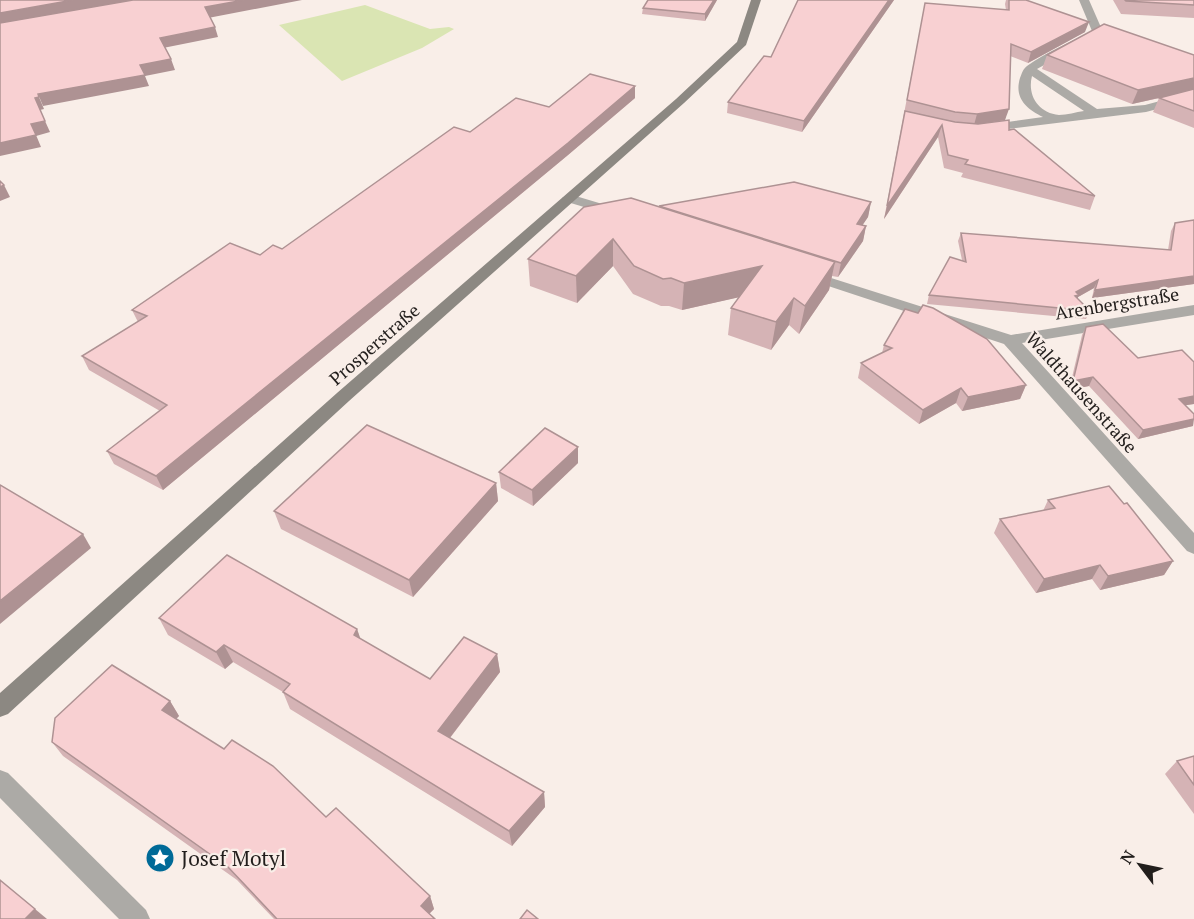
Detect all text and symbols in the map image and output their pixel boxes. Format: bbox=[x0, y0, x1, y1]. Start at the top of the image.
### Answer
street label: Arenbergstraße bbox=[1053, 281, 1181, 325]
street label: Prosperstraße bbox=[324, 298, 424, 390]
street label: Waldthausenstraße bbox=[1021, 326, 1143, 458]
north arrow bbox=[1110, 835, 1170, 895]
place icon: Josef Motyl bbox=[144, 842, 176, 874]
place label: Josef Motyl bbox=[181, 844, 286, 872]
text: N bbox=[1115, 846, 1140, 868]

